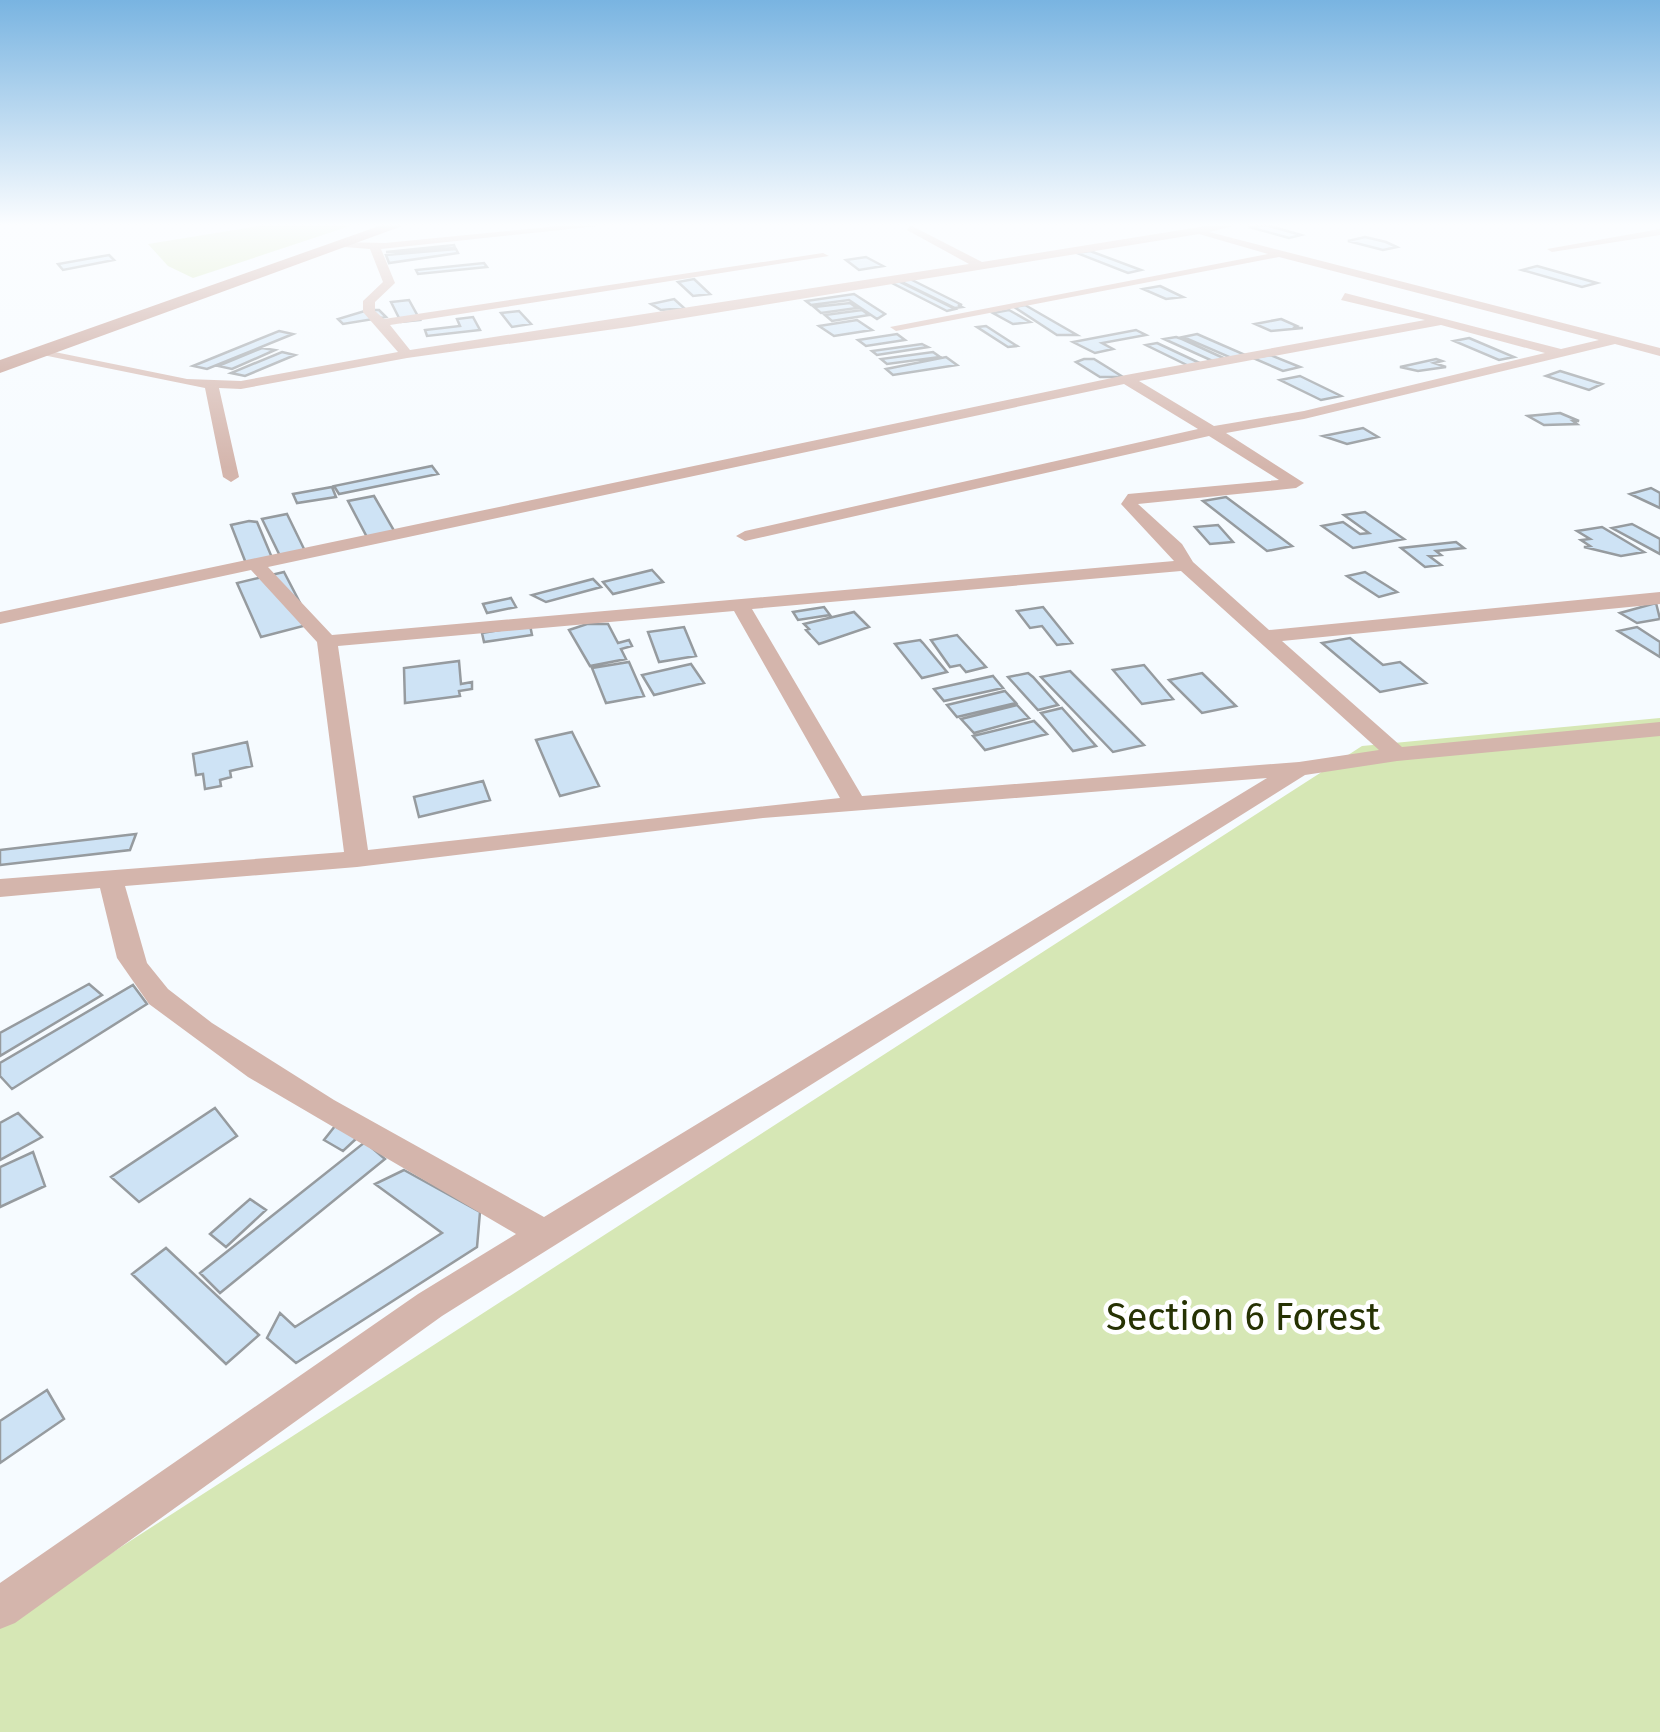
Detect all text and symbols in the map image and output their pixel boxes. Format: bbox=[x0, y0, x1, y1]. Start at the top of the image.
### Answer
park label: Section 6 Forest bbox=[1106, 1294, 1380, 1340]

